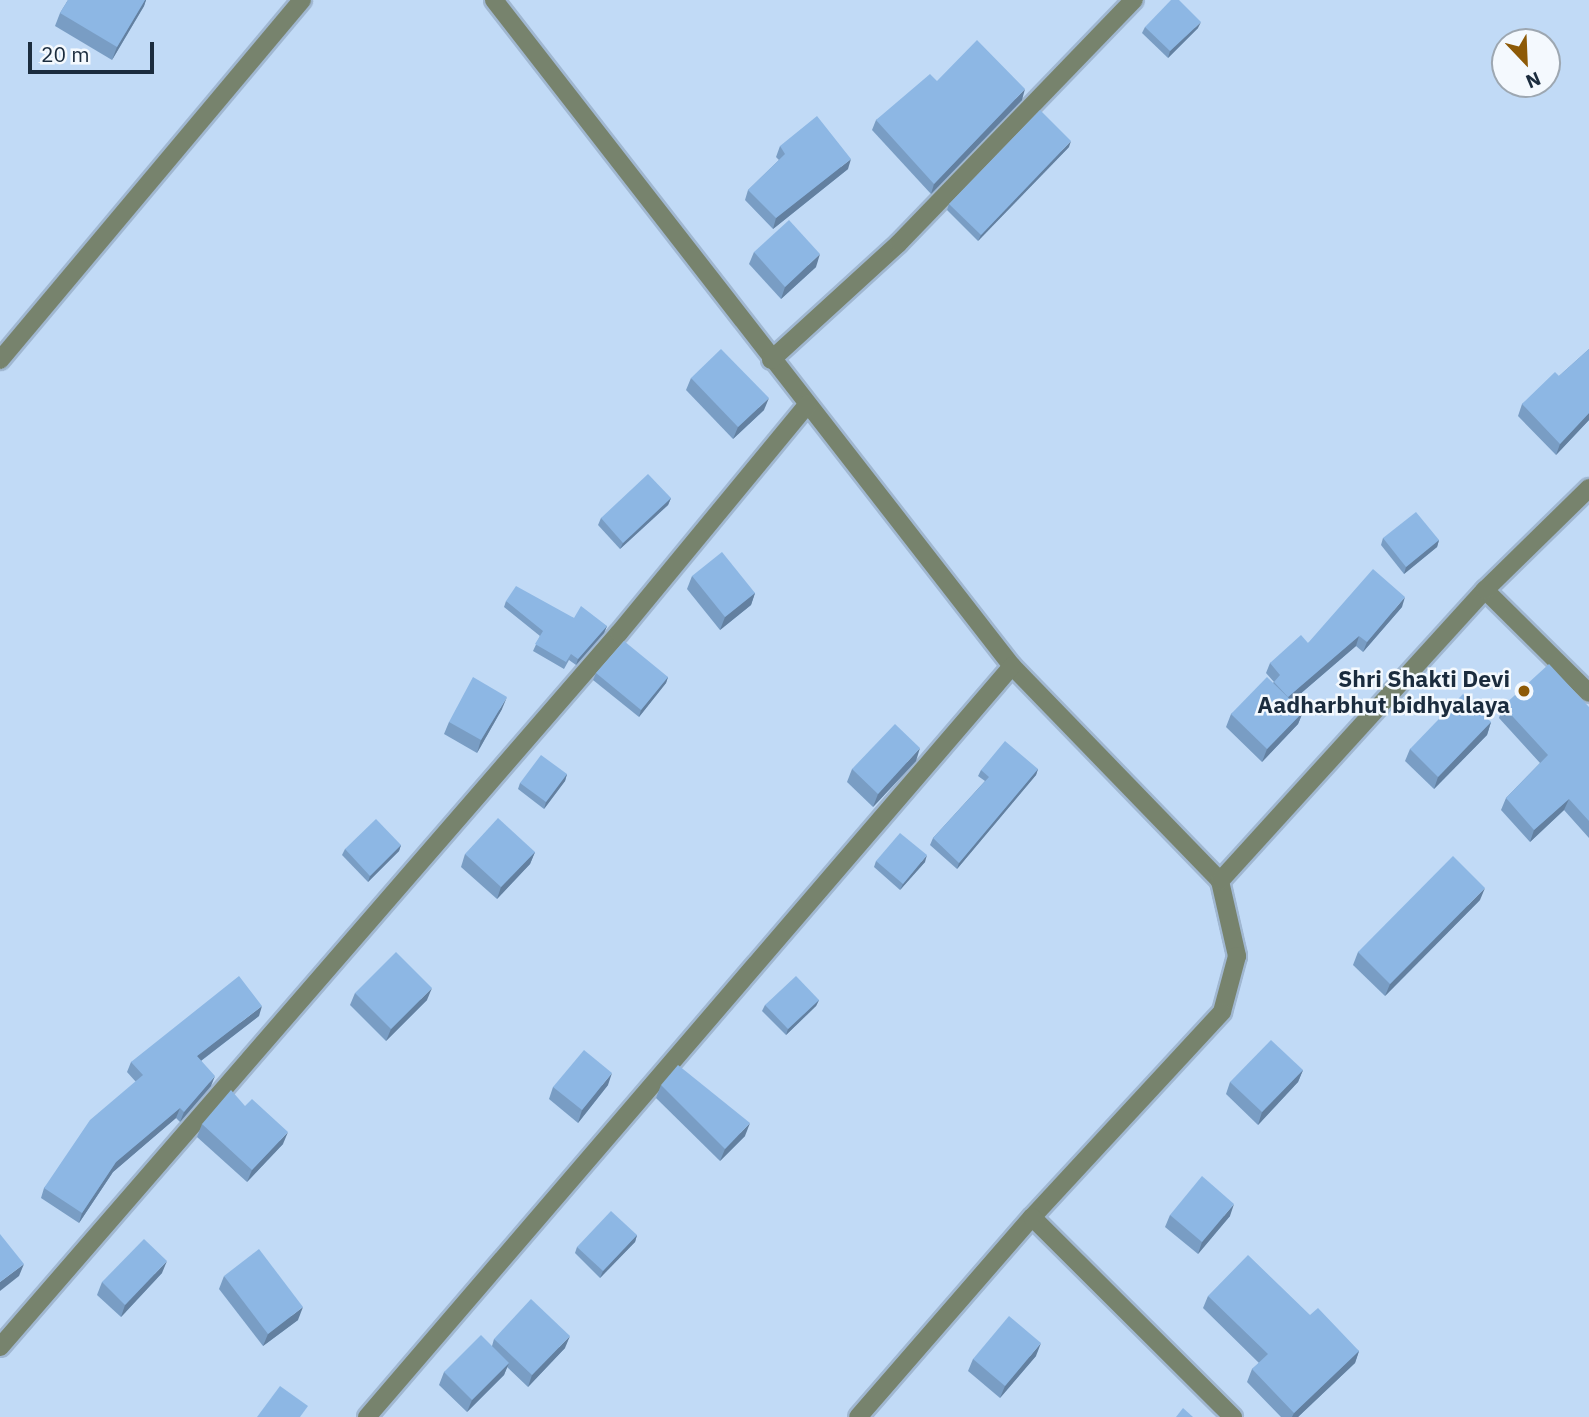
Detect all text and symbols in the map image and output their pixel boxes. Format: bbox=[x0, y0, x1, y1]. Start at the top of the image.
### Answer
scale bar bbox=[32, 28, 158, 72]
north arrow bbox=[1491, 28, 1561, 98]
text: 20 m bbox=[41, 40, 90, 68]
text: N bbox=[1522, 67, 1544, 94]
place label: Shri Shakti Devi Aadharbhut bidhyalaya bbox=[1257, 664, 1510, 718]
marker: Shri Shakti Devi Aadharbhut bidhyalaya bbox=[1516, 683, 1532, 699]

